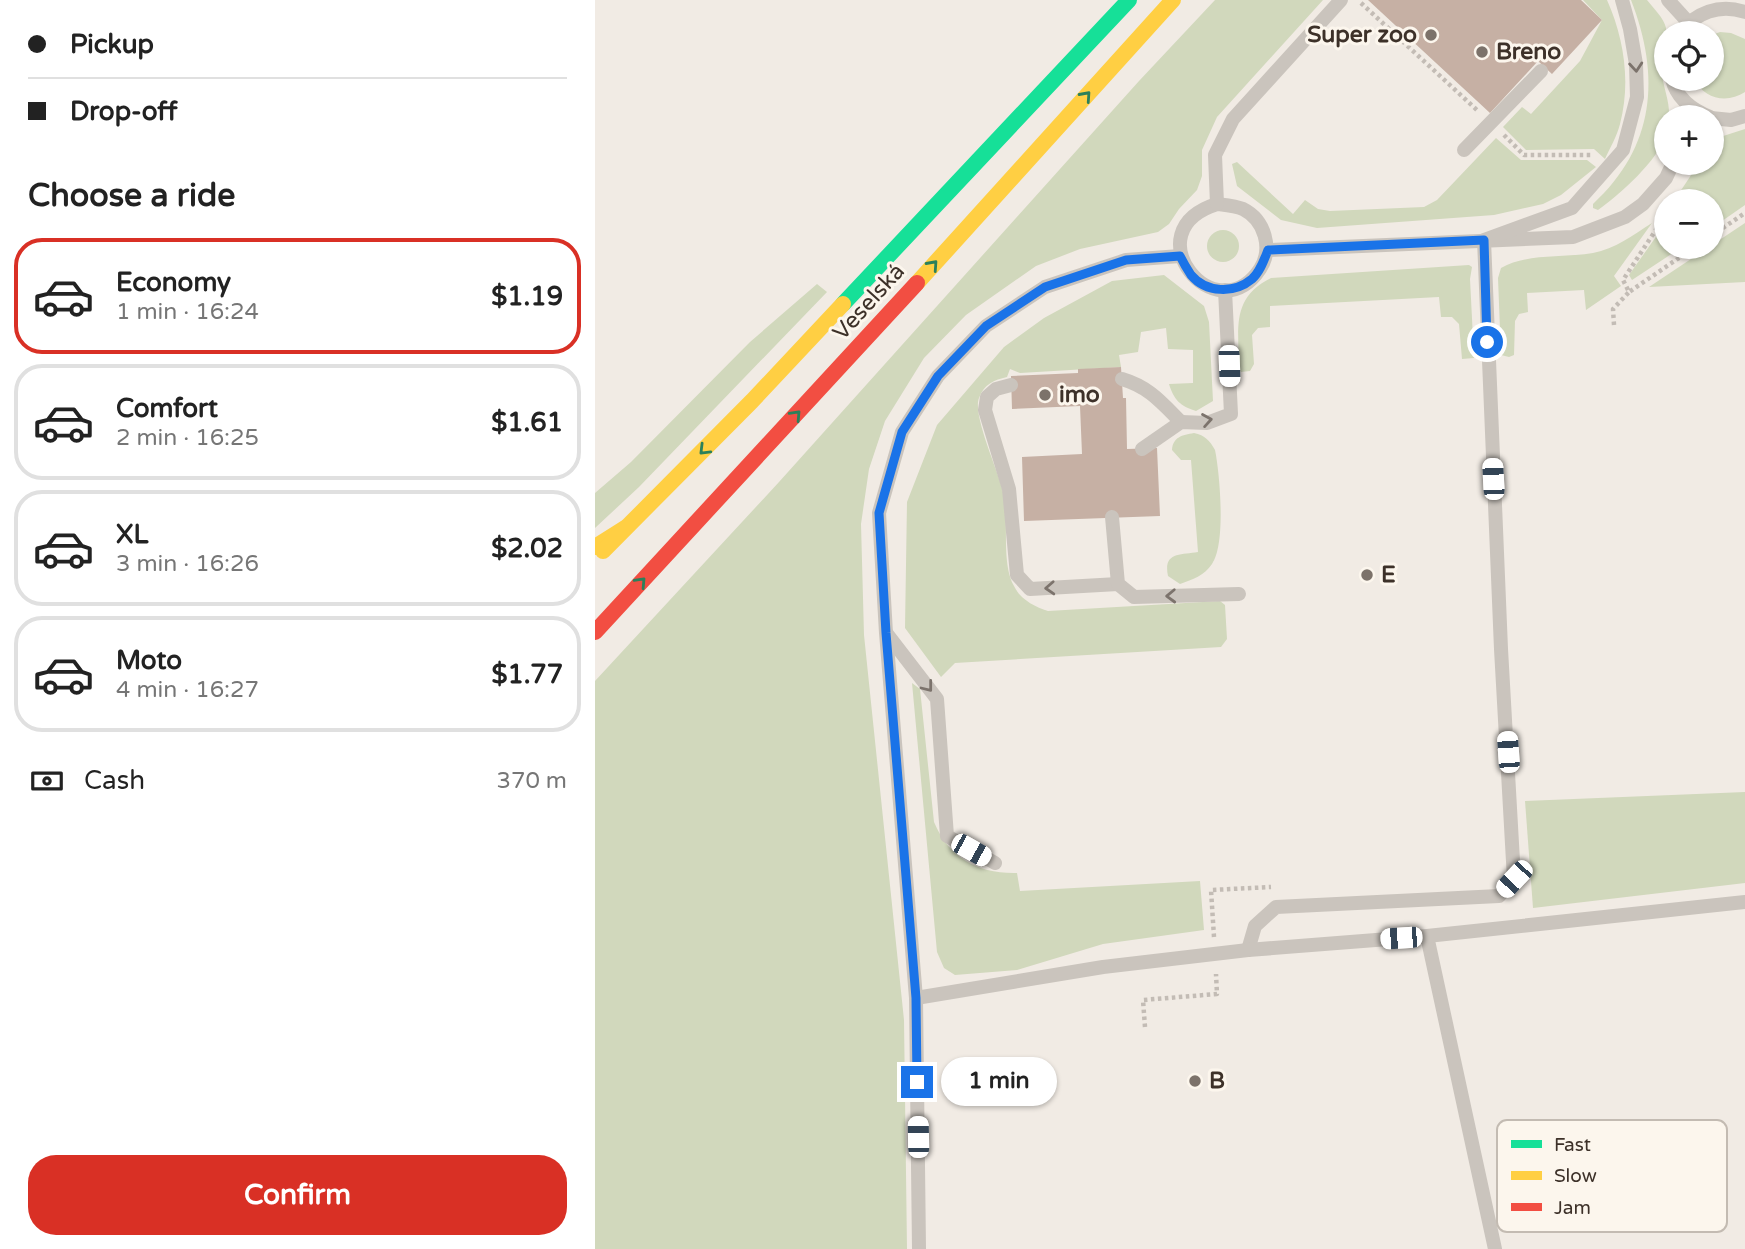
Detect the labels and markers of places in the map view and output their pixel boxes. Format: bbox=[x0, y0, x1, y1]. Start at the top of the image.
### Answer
place label: Super zoo bbox=[1307, 21, 1417, 49]
marker: Super zoo bbox=[1423, 27, 1439, 43]
place label: Breno bbox=[1496, 38, 1561, 66]
marker: Breno bbox=[1474, 44, 1490, 60]
place label: imo bbox=[1059, 381, 1100, 409]
marker: imo bbox=[1037, 387, 1053, 403]
place label: E bbox=[1381, 561, 1396, 589]
marker: E bbox=[1359, 567, 1375, 583]
place label: B bbox=[1209, 1067, 1225, 1095]
marker: B bbox=[1187, 1073, 1203, 1089]

